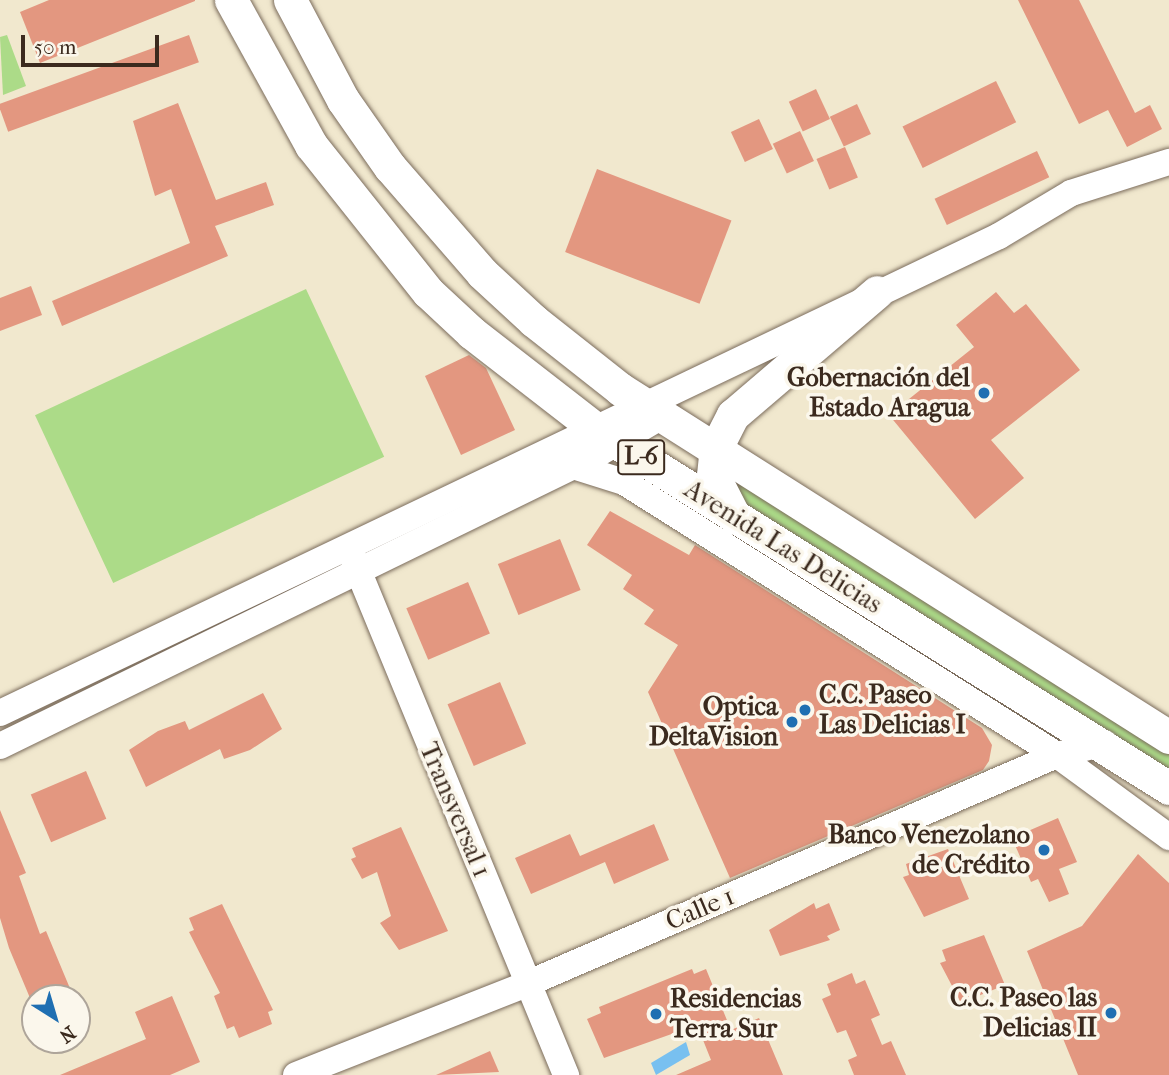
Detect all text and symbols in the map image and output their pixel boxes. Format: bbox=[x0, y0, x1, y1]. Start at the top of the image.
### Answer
scale bar bbox=[24, 21, 163, 65]
text: 50 m bbox=[34, 35, 77, 59]
place label: Gobernación del Estado Aragua bbox=[787, 362, 970, 424]
marker: Gobernación del Estado Aragua bbox=[976, 385, 992, 401]
road number: L-6 bbox=[616, 436, 666, 478]
street label: Avenida Las Delicias bbox=[678, 474, 888, 620]
place label: C.C. Paseo Las Delicias I bbox=[819, 679, 966, 740]
place label: Optica DeltaVision bbox=[649, 691, 778, 752]
marker: C.C. Paseo Las Delicias I bbox=[797, 702, 813, 718]
marker: Optica DeltaVision bbox=[784, 714, 800, 730]
street label: Transversal 1 bbox=[413, 738, 497, 882]
place label: Banco Venezolano de Crédito bbox=[828, 819, 1030, 880]
marker: Banco Venezolano de Crédito bbox=[1036, 842, 1052, 858]
street label: Calle 1 bbox=[661, 881, 739, 937]
place label: C.C. Paseo las Delicias II bbox=[950, 982, 1097, 1044]
place label: Residencias Terra Sur bbox=[670, 983, 801, 1044]
north arrow bbox=[21, 984, 91, 1054]
marker: C.C. Paseo las Delicias II bbox=[1103, 1005, 1119, 1021]
marker: Residencias Terra Sur bbox=[648, 1006, 664, 1022]
text: N bbox=[55, 1021, 80, 1047]

